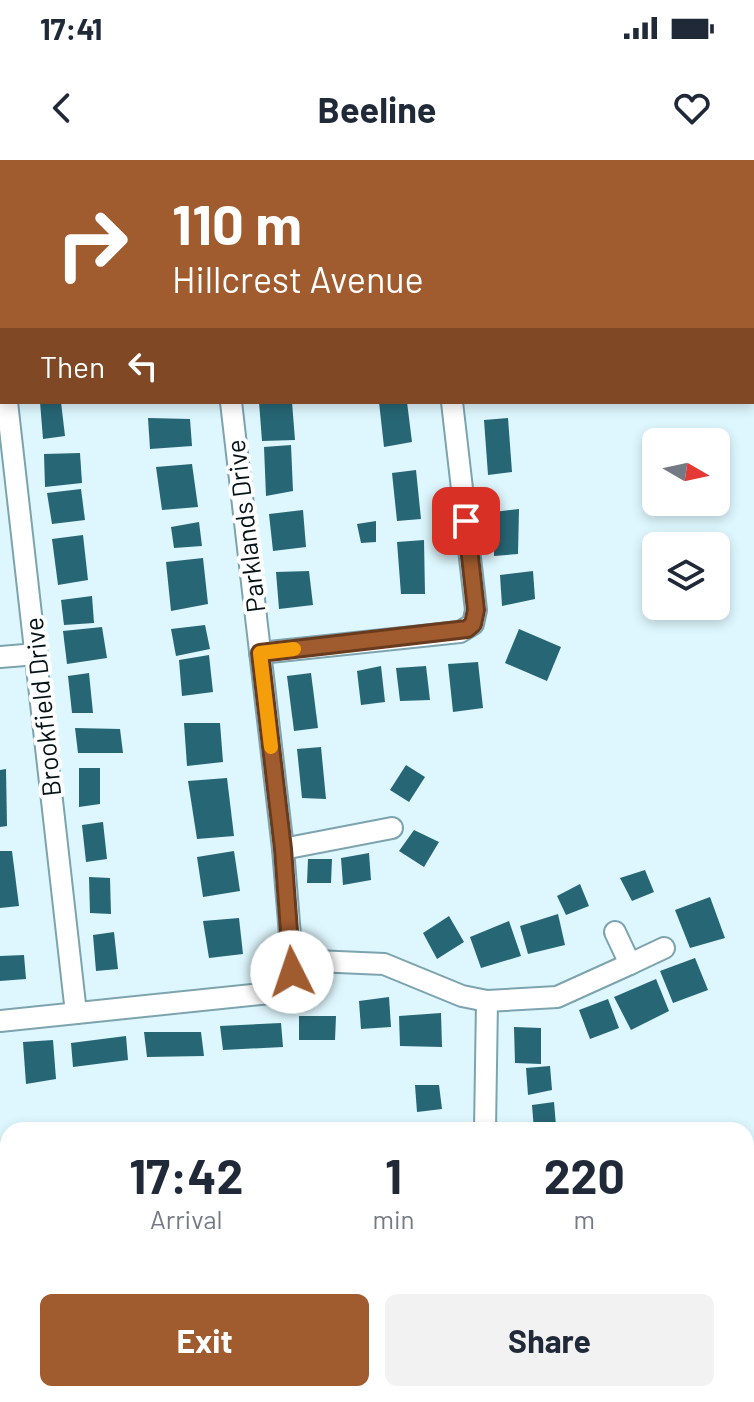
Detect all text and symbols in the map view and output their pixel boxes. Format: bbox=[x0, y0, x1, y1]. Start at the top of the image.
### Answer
text: 17:41 bbox=[40, 10, 102, 46]
icon: back bbox=[40, 86, 84, 130]
icon: heart bbox=[670, 86, 714, 130]
text: Beeline bbox=[318, 87, 436, 130]
text: 110 m bbox=[172, 189, 302, 256]
icon: right bbox=[40, 192, 144, 296]
text: Hillcrest Avenue bbox=[172, 257, 424, 300]
icon: left bbox=[121, 344, 165, 388]
text: Then bbox=[40, 348, 105, 384]
north arrow bbox=[642, 428, 730, 516]
map controls bbox=[642, 428, 730, 620]
street label: Parklands Drive bbox=[219, 438, 271, 614]
pin bbox=[432, 487, 500, 555]
icon: arrive bbox=[444, 499, 488, 543]
button: layers bbox=[642, 532, 730, 620]
street label: Brookfield Drive bbox=[17, 616, 66, 798]
position arrow bbox=[250, 930, 334, 1014]
text: 17:42 bbox=[129, 1146, 243, 1204]
text: 1 bbox=[385, 1146, 402, 1204]
text: 220 bbox=[544, 1146, 625, 1204]
text: Arrival bbox=[150, 1203, 223, 1234]
text: min bbox=[372, 1203, 415, 1234]
text: m bbox=[574, 1203, 595, 1234]
button: Exit bbox=[40, 1294, 369, 1386]
button: Share bbox=[385, 1294, 714, 1386]

